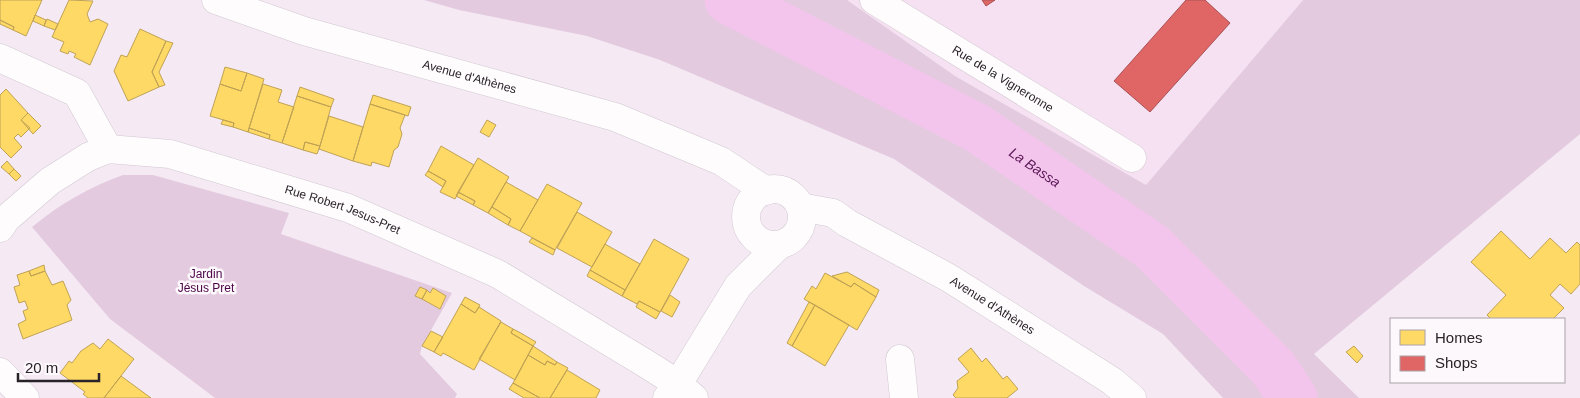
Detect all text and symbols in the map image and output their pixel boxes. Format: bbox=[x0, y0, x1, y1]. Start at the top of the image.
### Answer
street label: Rue de la Vigneronne bbox=[950, 43, 1056, 115]
street label: Avenue d'Athènes bbox=[421, 57, 518, 96]
water label: La Bassa bbox=[1006, 144, 1064, 190]
street label: Rue Robert Jesus-Pret bbox=[283, 182, 403, 237]
park label: Jardin Jésus Pret bbox=[178, 267, 235, 295]
street label: Avenue d'Athènes bbox=[948, 274, 1037, 337]
legend bbox=[1390, 318, 1565, 383]
text: Homes bbox=[1435, 329, 1483, 346]
scale bar bbox=[18, 350, 99, 382]
text: Shops bbox=[1435, 354, 1478, 371]
text: 20 m bbox=[25, 359, 58, 376]

